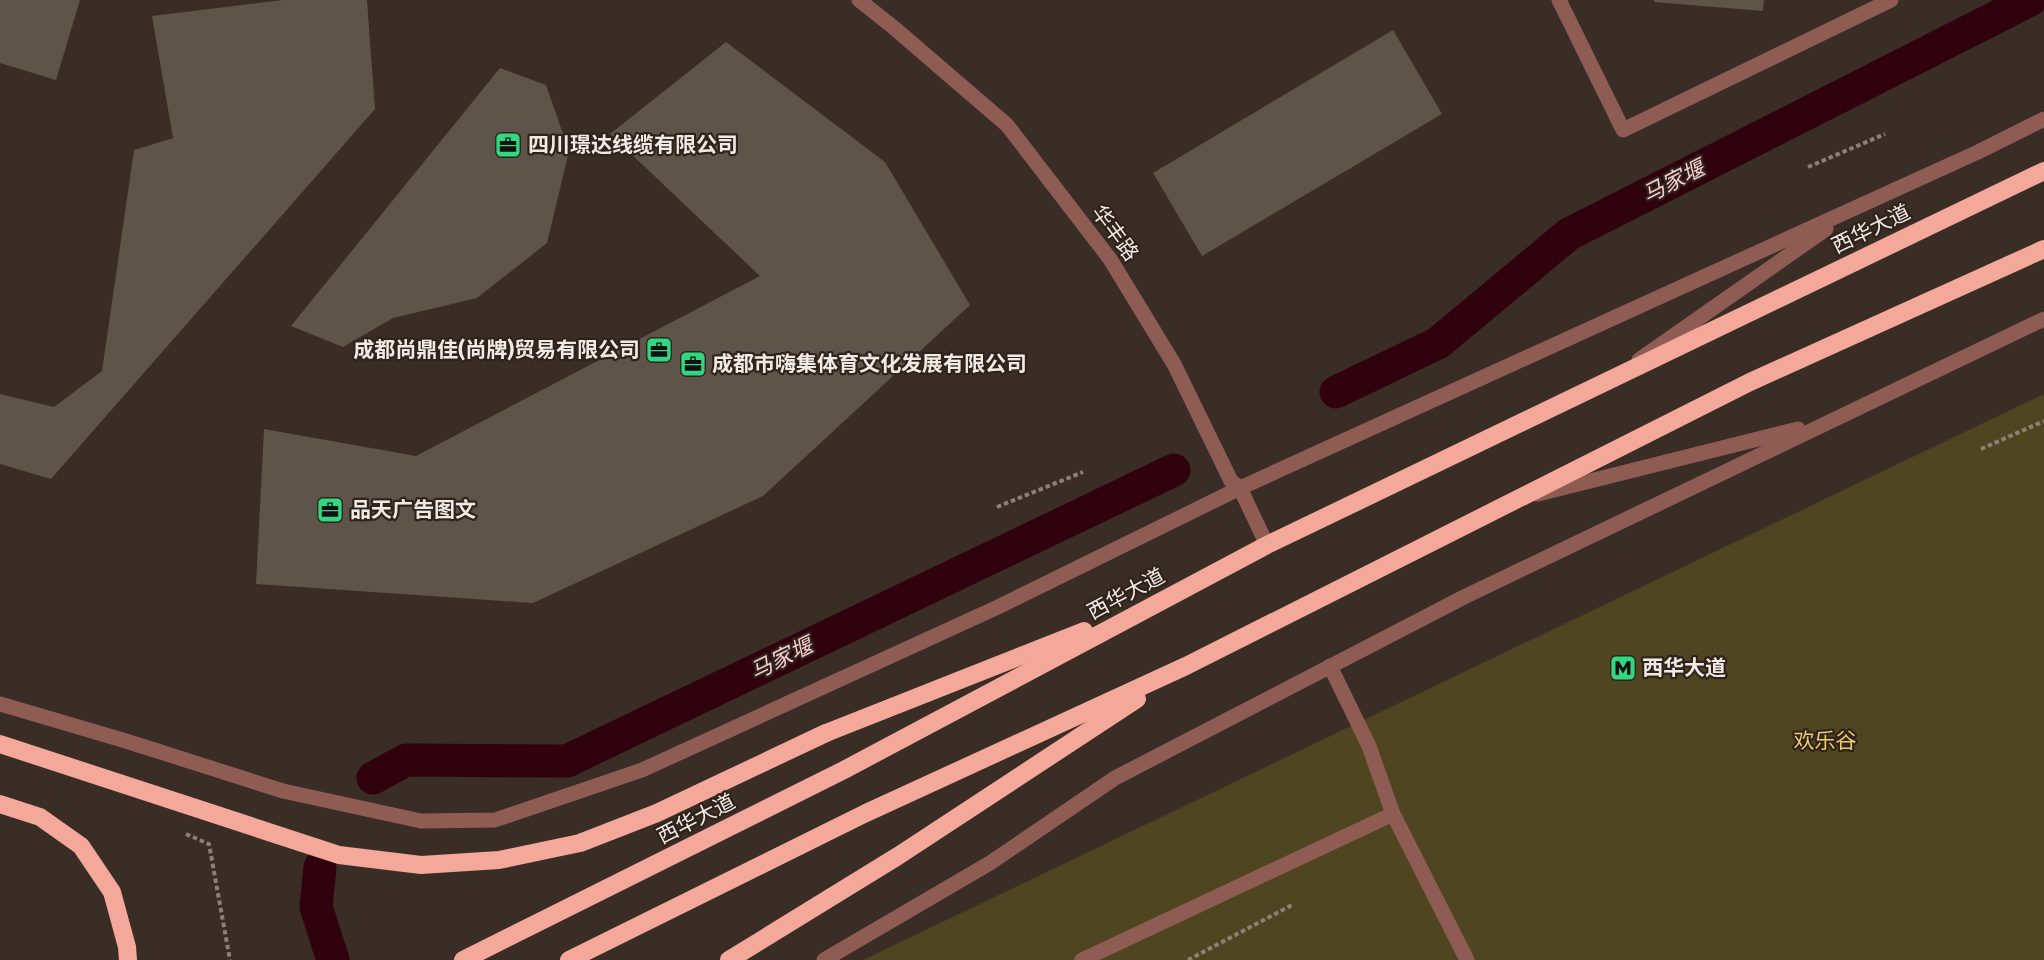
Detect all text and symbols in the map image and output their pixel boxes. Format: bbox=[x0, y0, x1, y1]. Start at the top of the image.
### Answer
office icon: 四川璟达线缆有限公司 bbox=[493, 130, 523, 160]
place label: 四川璟达线缆有限公司 bbox=[528, 132, 738, 158]
water label: 马家堰 bbox=[1638, 153, 1712, 208]
street label: 西华大道 bbox=[1828, 199, 1914, 259]
street label: 华丰路 bbox=[1086, 200, 1144, 266]
office icon: 成都尚鼎佳(尚牌)贸易有限公司 bbox=[644, 335, 674, 365]
place label: 成都尚鼎佳(尚牌)贸易有限公司 bbox=[353, 337, 640, 363]
office icon: 成都市嗨集体育文化发展有限公司 bbox=[678, 349, 708, 379]
place label: 成都市嗨集体育文化发展有限公司 bbox=[712, 351, 1027, 377]
office icon: 品天广告图文 bbox=[315, 495, 345, 525]
place label: 品天广告图文 bbox=[350, 497, 476, 523]
street label: 西华大道 bbox=[1083, 563, 1169, 625]
water label: 马家堰 bbox=[746, 630, 820, 685]
metro station icon: 西华大道 bbox=[1608, 653, 1638, 683]
place label: 西华大道 bbox=[1642, 655, 1726, 681]
park label: 欢乐谷 bbox=[1794, 728, 1857, 754]
street label: 西华大道 bbox=[653, 788, 739, 850]

